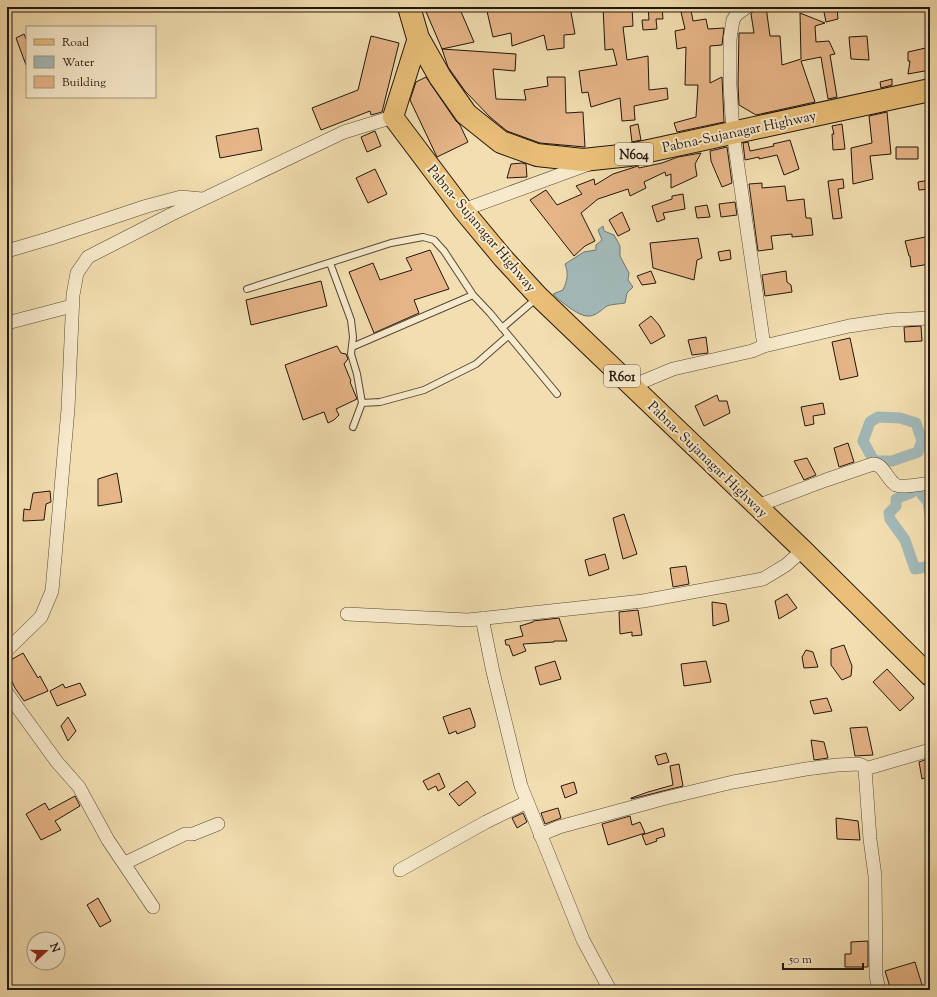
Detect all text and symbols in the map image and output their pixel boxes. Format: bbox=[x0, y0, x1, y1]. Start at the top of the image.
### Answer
legend bbox=[26, 26, 156, 98]
text: Road bbox=[62, 34, 89, 52]
text: Water bbox=[62, 54, 95, 72]
text: Building bbox=[62, 74, 106, 92]
street label: Pabna-Sujanagar Highway bbox=[660, 107, 818, 159]
road number: N604 bbox=[615, 143, 653, 165]
street label: Pabna- Sujanagar Highway bbox=[421, 162, 540, 297]
road number: R601 bbox=[604, 365, 640, 387]
street label: Pabna- Sujanagar Highway bbox=[642, 398, 771, 523]
north arrow bbox=[26, 931, 66, 971]
text: N bbox=[45, 940, 64, 955]
scale bar bbox=[783, 945, 863, 971]
text: 50 m bbox=[788, 951, 812, 969]

